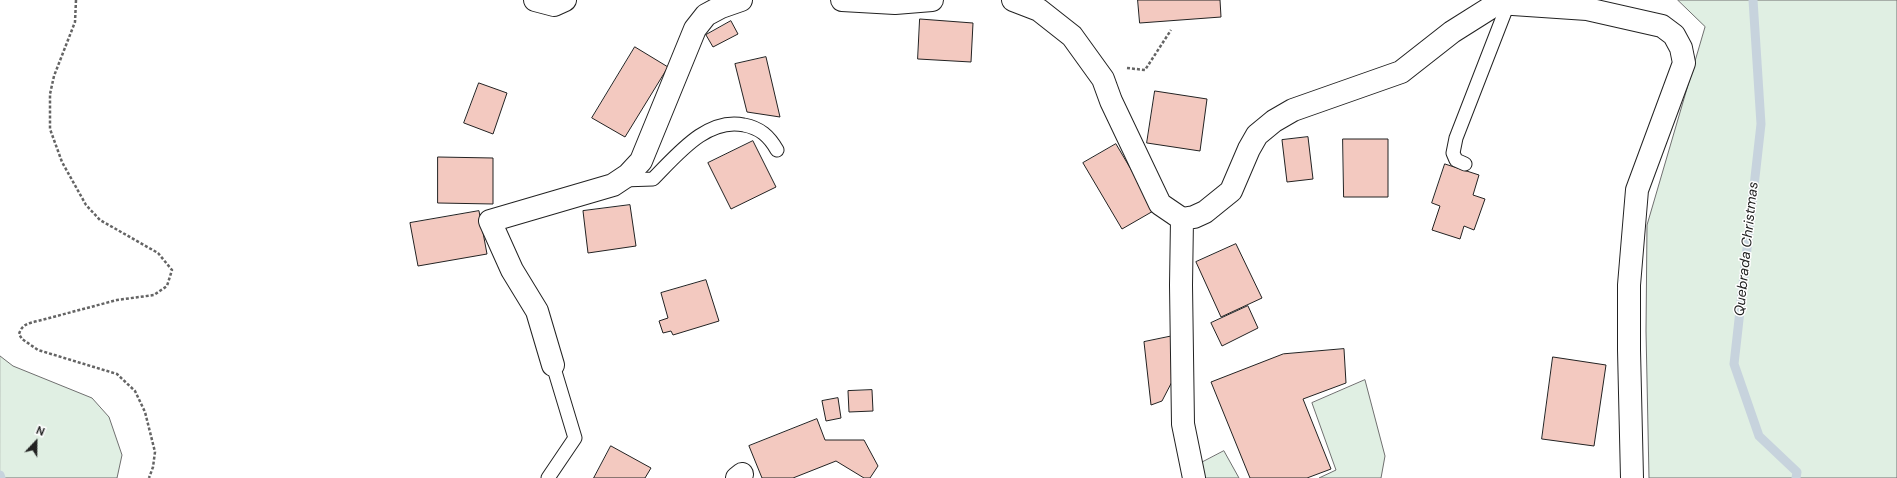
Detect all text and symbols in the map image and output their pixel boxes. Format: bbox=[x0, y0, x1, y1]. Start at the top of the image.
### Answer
water label: Quebrada Christmas bbox=[1732, 181, 1762, 317]
north arrow bbox=[16, 422, 56, 462]
text: N bbox=[34, 423, 47, 439]

